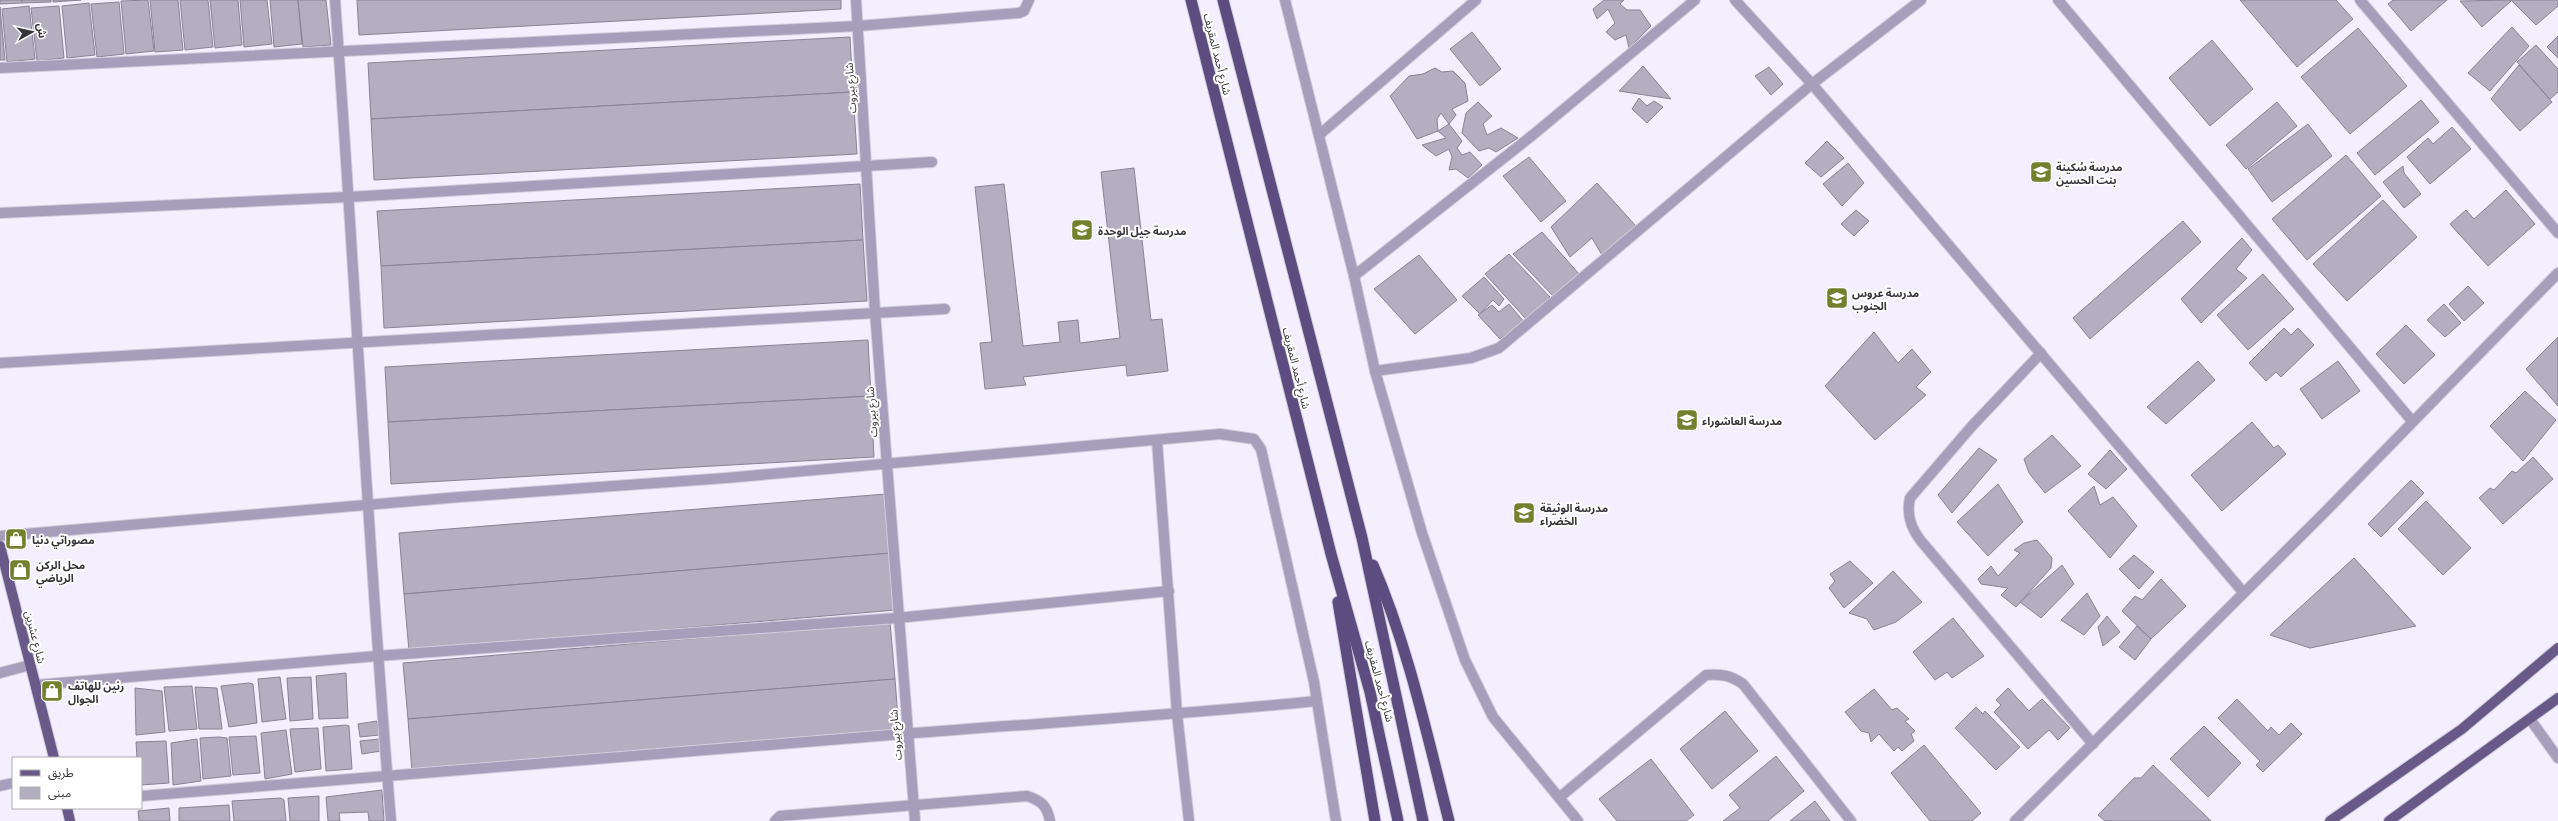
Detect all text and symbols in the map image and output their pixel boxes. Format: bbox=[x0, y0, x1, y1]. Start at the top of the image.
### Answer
north arrow bbox=[12, 12, 52, 52]
street label: شارع أحمد المقريف bbox=[1200, 12, 1236, 97]
text: ش bbox=[34, 22, 51, 39]
street label: شارع بيروت bbox=[841, 62, 860, 114]
school or university icon: مدرسة سُكينة بنت الحسين bbox=[2028, 159, 2054, 185]
place label: مدرسة سُكينة بنت الحسين bbox=[2056, 159, 2123, 187]
school or university icon: مدرسة جيل الوحدة bbox=[1069, 217, 1095, 243]
place label: مدرسة جيل الوحدة bbox=[1098, 223, 1186, 238]
school or university icon: مدرسة عروس الجنوب bbox=[1824, 285, 1850, 311]
place label: مدرسة عروس الجنوب bbox=[1852, 285, 1919, 313]
street label: شارع أحمد المقريف bbox=[1279, 326, 1315, 411]
street label: شارع بيروت bbox=[862, 386, 881, 438]
school or university icon: مدرسة العاشوراء bbox=[1674, 407, 1700, 433]
place label: مدرسة العاشوراء bbox=[1702, 413, 1782, 428]
school or university icon: مدرسة الوثيقة الخضراء bbox=[1511, 500, 1537, 526]
place label: مدرسة الوثيقة الخضراء bbox=[1540, 500, 1608, 528]
shop icon: مصوراتي دنيا bbox=[3, 526, 29, 552]
place label: مصوراتي دنيا bbox=[32, 532, 95, 549]
shop icon: محل الركن الرياضي bbox=[7, 557, 33, 583]
place label: محل الركن الرياضي bbox=[36, 557, 85, 587]
street label: شارع عشرين bbox=[21, 609, 50, 666]
street label: شارع أحمد المقريف bbox=[1361, 639, 1398, 724]
shop icon: رنين للهاتف الجوال bbox=[39, 678, 65, 704]
place label: رنين للهاتف الجوال bbox=[68, 678, 124, 706]
street label: شارع بيروت bbox=[885, 709, 906, 761]
legend bbox=[12, 757, 142, 809]
text: طريق bbox=[48, 764, 74, 781]
text: مبنى bbox=[48, 784, 71, 801]

